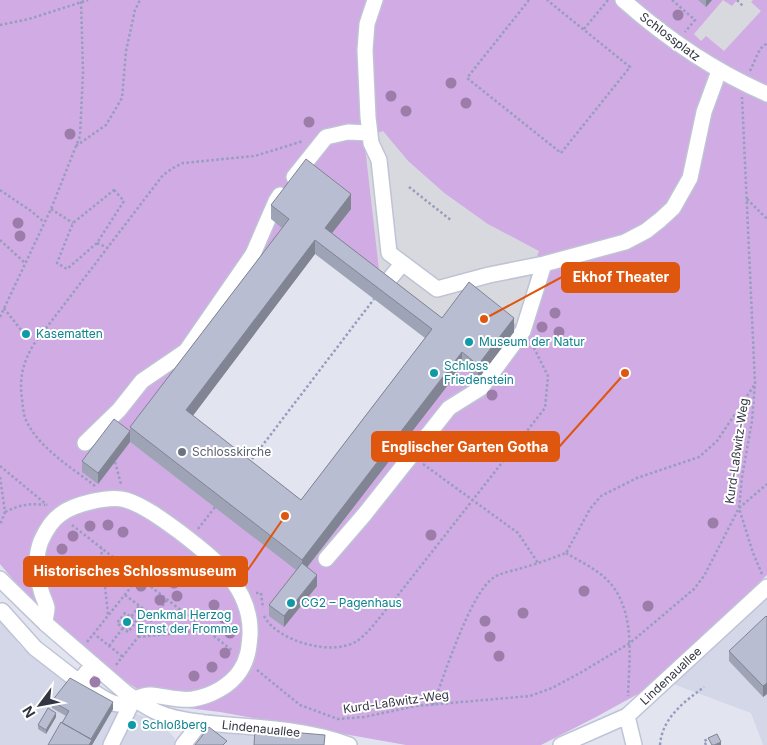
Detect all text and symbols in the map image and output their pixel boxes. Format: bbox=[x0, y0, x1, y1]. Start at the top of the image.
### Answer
street label: Schlossplatz bbox=[637, 9, 704, 64]
callout: Ekhof Theater bbox=[562, 263, 679, 292]
text: Ekhof Theater bbox=[573, 268, 670, 285]
place label: Kasematten bbox=[36, 326, 103, 341]
marker: Kasematten bbox=[20, 328, 32, 340]
place label: Museum der Natur bbox=[479, 334, 585, 349]
marker: Museum der Natur bbox=[463, 336, 475, 348]
place label: Schloss Friedenstein bbox=[444, 358, 514, 387]
marker: Schloss Friedenstein bbox=[428, 367, 440, 379]
street label: Kurd-Laßwitz-Weg bbox=[722, 397, 751, 505]
callout: Englischer Garten Gotha bbox=[372, 432, 559, 461]
text: Englischer Garten Gotha bbox=[382, 438, 548, 455]
place label: Schlosskirche bbox=[192, 444, 271, 459]
marker: Schlosskirche bbox=[176, 446, 188, 458]
callout: Historisches Schlossmuseum bbox=[24, 557, 247, 586]
text: Historisches Schlossmuseum bbox=[34, 562, 236, 579]
place label: CG2 – Pagenhaus bbox=[301, 595, 402, 610]
marker: CG2 – Pagenhaus bbox=[285, 597, 297, 609]
place label: Denkmal Herzog Ernst der Fromme bbox=[137, 607, 238, 636]
marker: Denkmal Herzog Ernst der Fromme bbox=[121, 616, 133, 628]
street label: Lindenauallee bbox=[637, 643, 705, 708]
north arrow bbox=[15, 680, 65, 730]
street label: Kurd-Laßwitz-Weg bbox=[342, 687, 450, 716]
text: N bbox=[19, 703, 39, 721]
place label: Schloßberg bbox=[142, 717, 207, 732]
street label: Lindenauallee bbox=[221, 717, 301, 740]
marker: Schloßberg bbox=[126, 719, 138, 731]

